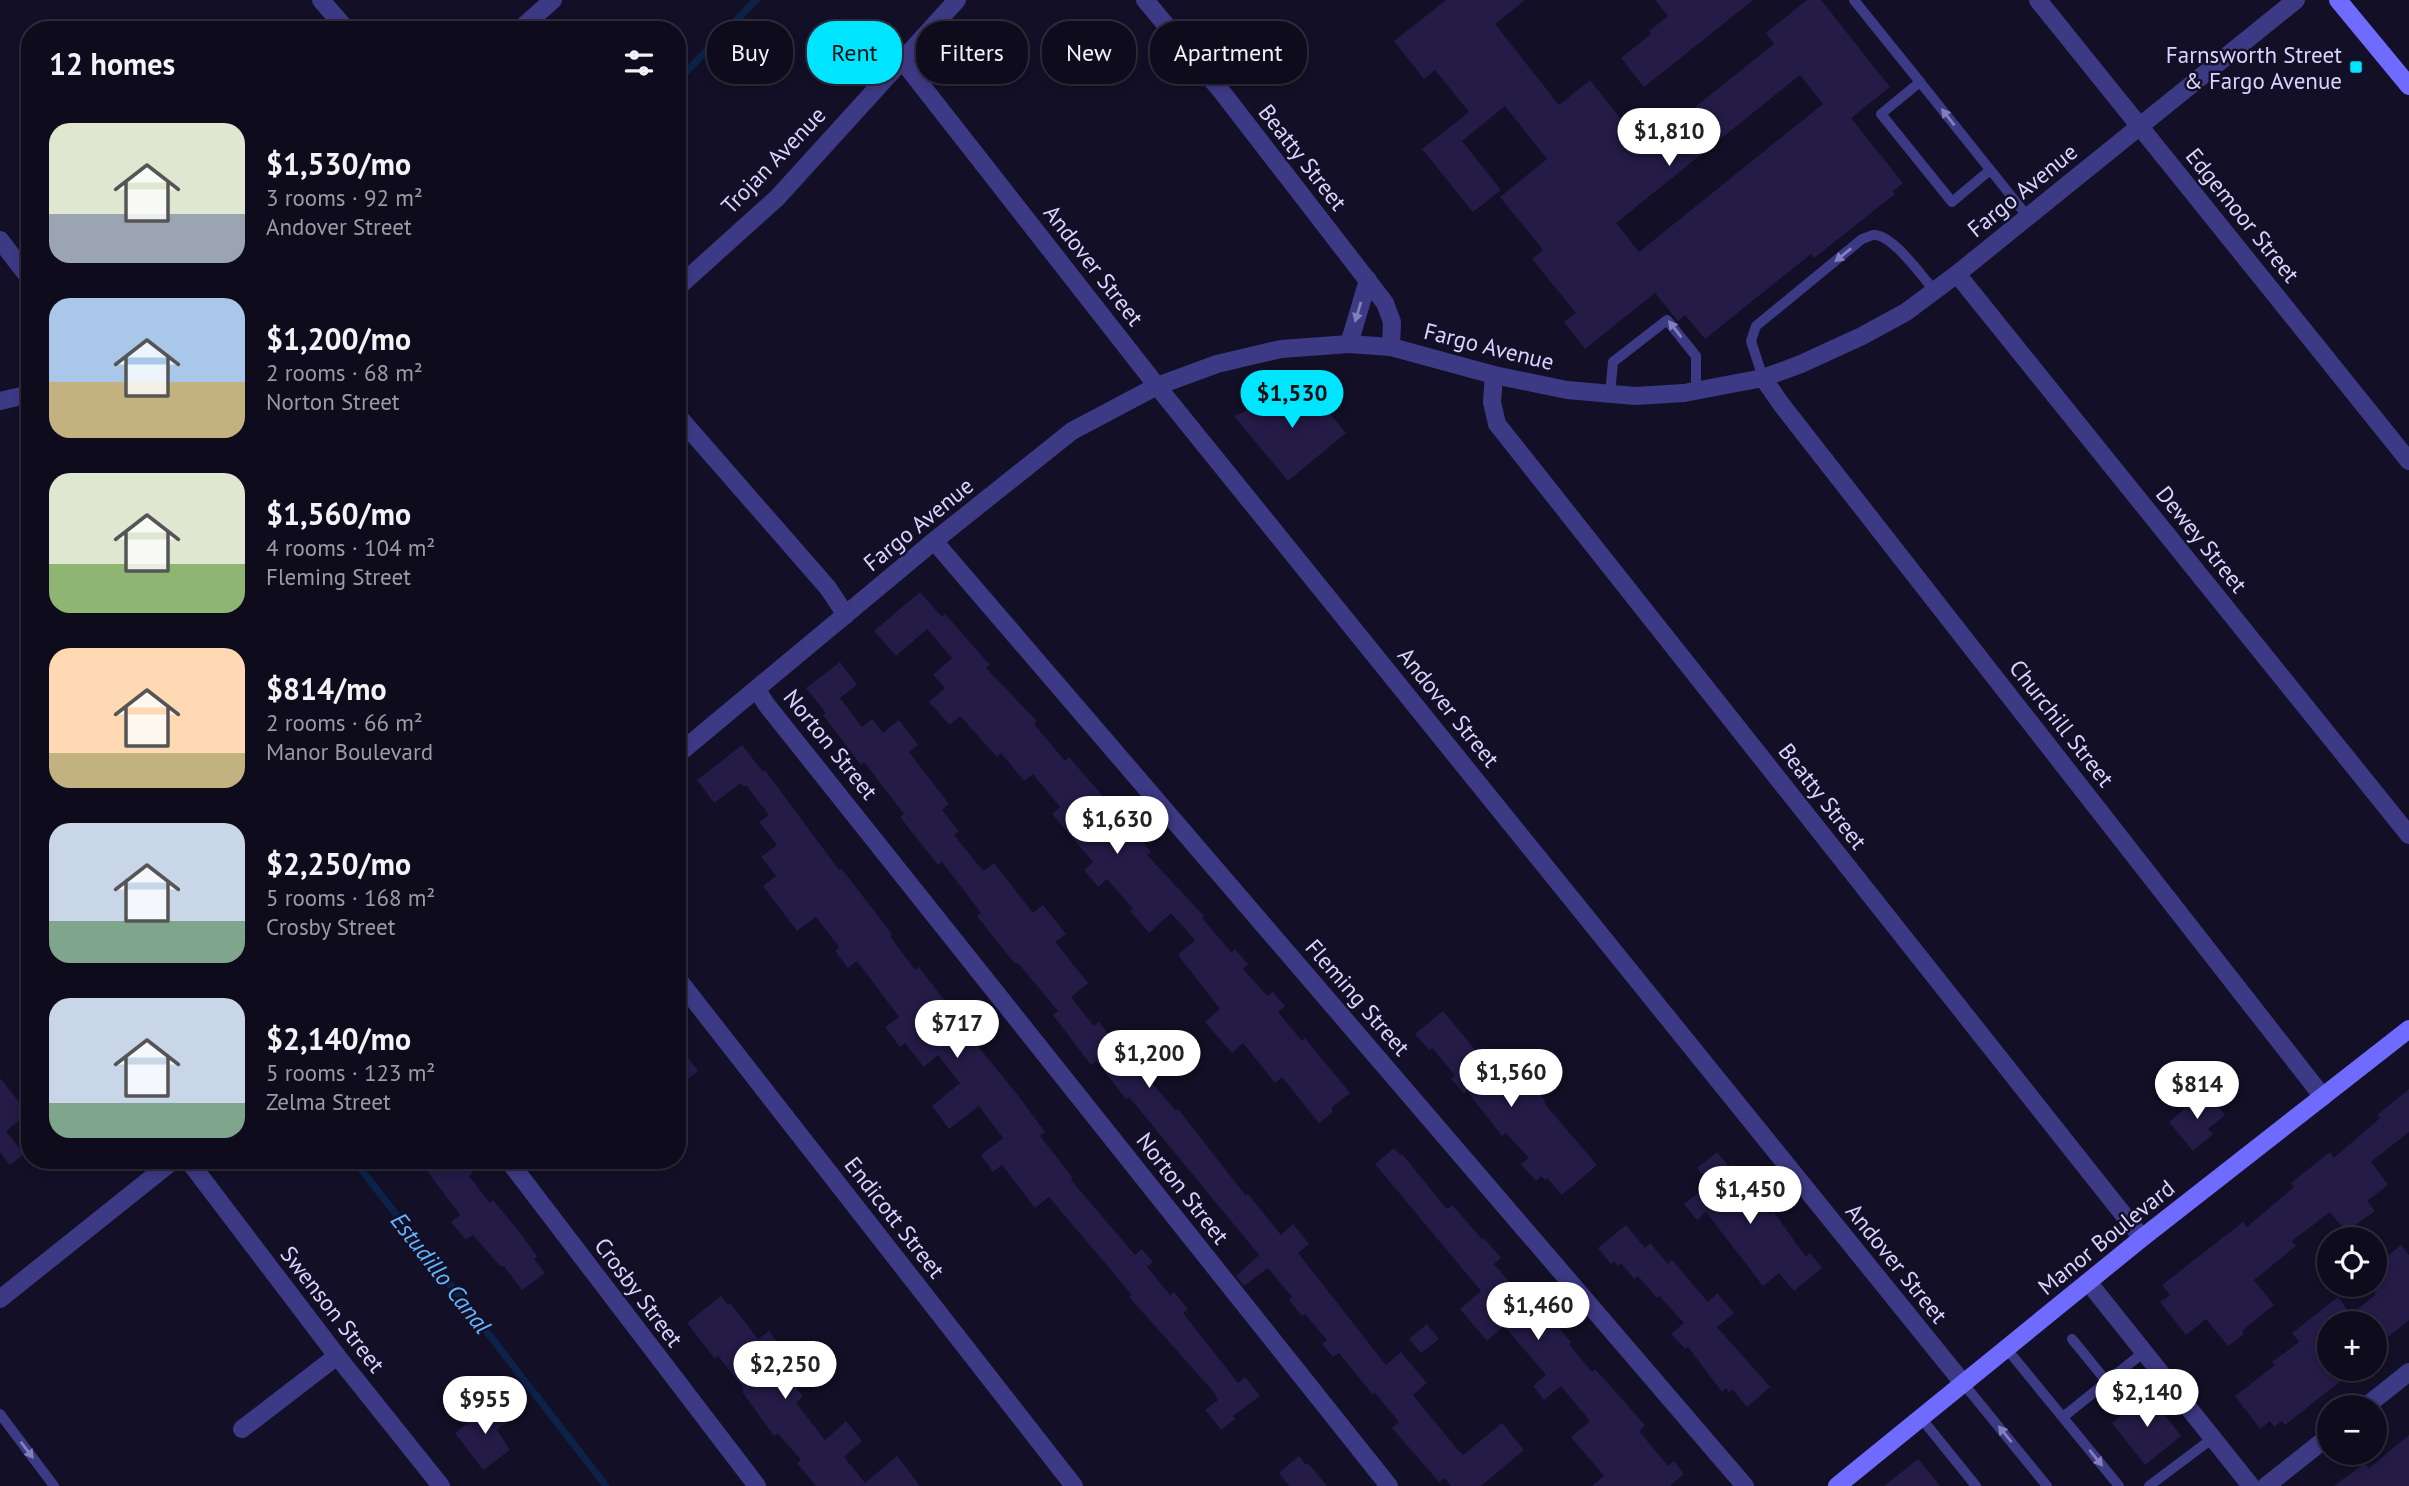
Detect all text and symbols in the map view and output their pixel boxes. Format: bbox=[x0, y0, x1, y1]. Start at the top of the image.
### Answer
chip: Buy bbox=[707, 21, 793, 84]
chip: Rent bbox=[807, 21, 902, 84]
chip: Filters bbox=[916, 21, 1028, 84]
chip: New bbox=[1042, 21, 1136, 84]
chip: Apartment bbox=[1150, 21, 1307, 84]
place label: Farnsworth Street & Fargo Avenue bbox=[2166, 40, 2342, 95]
text: 12 homes bbox=[49, 44, 175, 83]
icon: filters bbox=[620, 44, 658, 82]
marker: Farnsworth Street & Fargo Avenue bbox=[2348, 59, 2364, 75]
street label: Beatty Street bbox=[1253, 98, 1354, 216]
street label: Trojan Avenue bbox=[715, 100, 831, 220]
pin: $1,810 bbox=[1612, 108, 1726, 168]
one-way arrow bbox=[1940, 108, 1955, 126]
text: $1,810 bbox=[1633, 116, 1705, 145]
street label: Fargo Avenue bbox=[1961, 137, 2083, 243]
street label: Edgemoor Street bbox=[2180, 142, 2306, 288]
text: $1,530/mo bbox=[266, 144, 411, 183]
icon: home bbox=[105, 151, 189, 235]
text: 3 rooms · 92 m² bbox=[266, 183, 423, 212]
street label: Andover Street bbox=[1038, 199, 1150, 331]
text: Andover Street bbox=[266, 212, 412, 241]
one-way arrow bbox=[1834, 247, 1851, 262]
one-way arrow bbox=[1352, 301, 1363, 322]
street label: Fargo Avenue bbox=[1421, 316, 1557, 376]
text: $1,200/mo bbox=[266, 319, 411, 358]
one-way arrow bbox=[1668, 321, 1683, 338]
icon: home bbox=[105, 326, 189, 410]
text: 2 rooms · 68 m² bbox=[266, 358, 423, 387]
pin: $1,530 bbox=[1235, 370, 1349, 430]
text: $1,530 bbox=[1256, 378, 1328, 407]
text: Norton Street bbox=[266, 387, 400, 416]
street label: Fargo Avenue bbox=[857, 471, 979, 577]
street label: Dewey Street bbox=[2150, 480, 2254, 598]
text: $1,560/mo bbox=[266, 494, 411, 533]
icon: home bbox=[105, 501, 189, 585]
text: 4 rooms · 104 m² bbox=[266, 533, 435, 562]
text: Fleming Street bbox=[266, 562, 411, 591]
street label: Andover Street bbox=[1392, 641, 1506, 773]
street label: Churchill Street bbox=[2003, 654, 2121, 793]
text: $814/mo bbox=[266, 669, 387, 708]
icon: home bbox=[105, 676, 189, 760]
street label: Norton Street bbox=[778, 683, 884, 805]
text: 2 rooms · 66 m² bbox=[266, 708, 423, 737]
text: Manor Boulevard bbox=[266, 737, 433, 766]
street label: Beatty Street bbox=[1773, 737, 1874, 855]
pin: $1,630 bbox=[1060, 796, 1174, 856]
text: $1,630 bbox=[1081, 804, 1153, 833]
text: $2,250/mo bbox=[266, 844, 411, 883]
icon: home bbox=[105, 851, 189, 935]
text: 5 rooms · 168 m² bbox=[266, 883, 435, 912]
text: Crosby Street bbox=[266, 912, 396, 941]
street label: Fleming Street bbox=[1300, 933, 1417, 1061]
pin: $717 bbox=[916, 1000, 998, 1060]
text: $717 bbox=[931, 1008, 983, 1037]
text: $2,140/mo bbox=[266, 1019, 411, 1058]
icon: home bbox=[105, 1026, 189, 1110]
pin: $1,200 bbox=[1092, 1030, 1206, 1090]
text: $1,200 bbox=[1113, 1038, 1185, 1067]
pin: $1,560 bbox=[1454, 1050, 1568, 1109]
text: $1,560 bbox=[1475, 1057, 1547, 1086]
text: 5 rooms · 123 m² bbox=[266, 1058, 435, 1087]
pin: $814 bbox=[2156, 1062, 2238, 1121]
text: $814 bbox=[2171, 1069, 2223, 1098]
text: Zelma Street bbox=[266, 1087, 391, 1116]
street label: Norton Street bbox=[1130, 1126, 1236, 1250]
street label: Endicott Street bbox=[839, 1151, 952, 1284]
pin: $1,450 bbox=[1693, 1166, 1807, 1226]
street label: Manor Boulevard bbox=[2032, 1173, 2180, 1301]
text: $1,450 bbox=[1714, 1174, 1786, 1203]
street label: Andover Street bbox=[1840, 1197, 1954, 1329]
water label: Estudillo Canal bbox=[384, 1206, 498, 1340]
map controls bbox=[2317, 1227, 2387, 1465]
button: locate bbox=[2317, 1227, 2387, 1297]
street label: Crosby Street bbox=[588, 1232, 690, 1353]
street label: Swenson Street bbox=[275, 1240, 392, 1378]
pin: $1,460 bbox=[1481, 1282, 1595, 1342]
text: $1,460 bbox=[1502, 1290, 1574, 1319]
button: + bbox=[2317, 1311, 2387, 1381]
pin: $2,250 bbox=[728, 1342, 842, 1401]
text: $2,250 bbox=[749, 1349, 821, 1378]
pin: $2,140 bbox=[2090, 1370, 2204, 1429]
pin: $955 bbox=[444, 1376, 526, 1436]
text: $2,140 bbox=[2111, 1377, 2183, 1406]
text: $955 bbox=[459, 1384, 511, 1413]
button: − bbox=[2317, 1395, 2387, 1465]
one-way arrow bbox=[1998, 1426, 2013, 1443]
one-way arrow bbox=[20, 1441, 34, 1459]
one-way arrow bbox=[2088, 1449, 2103, 1466]

